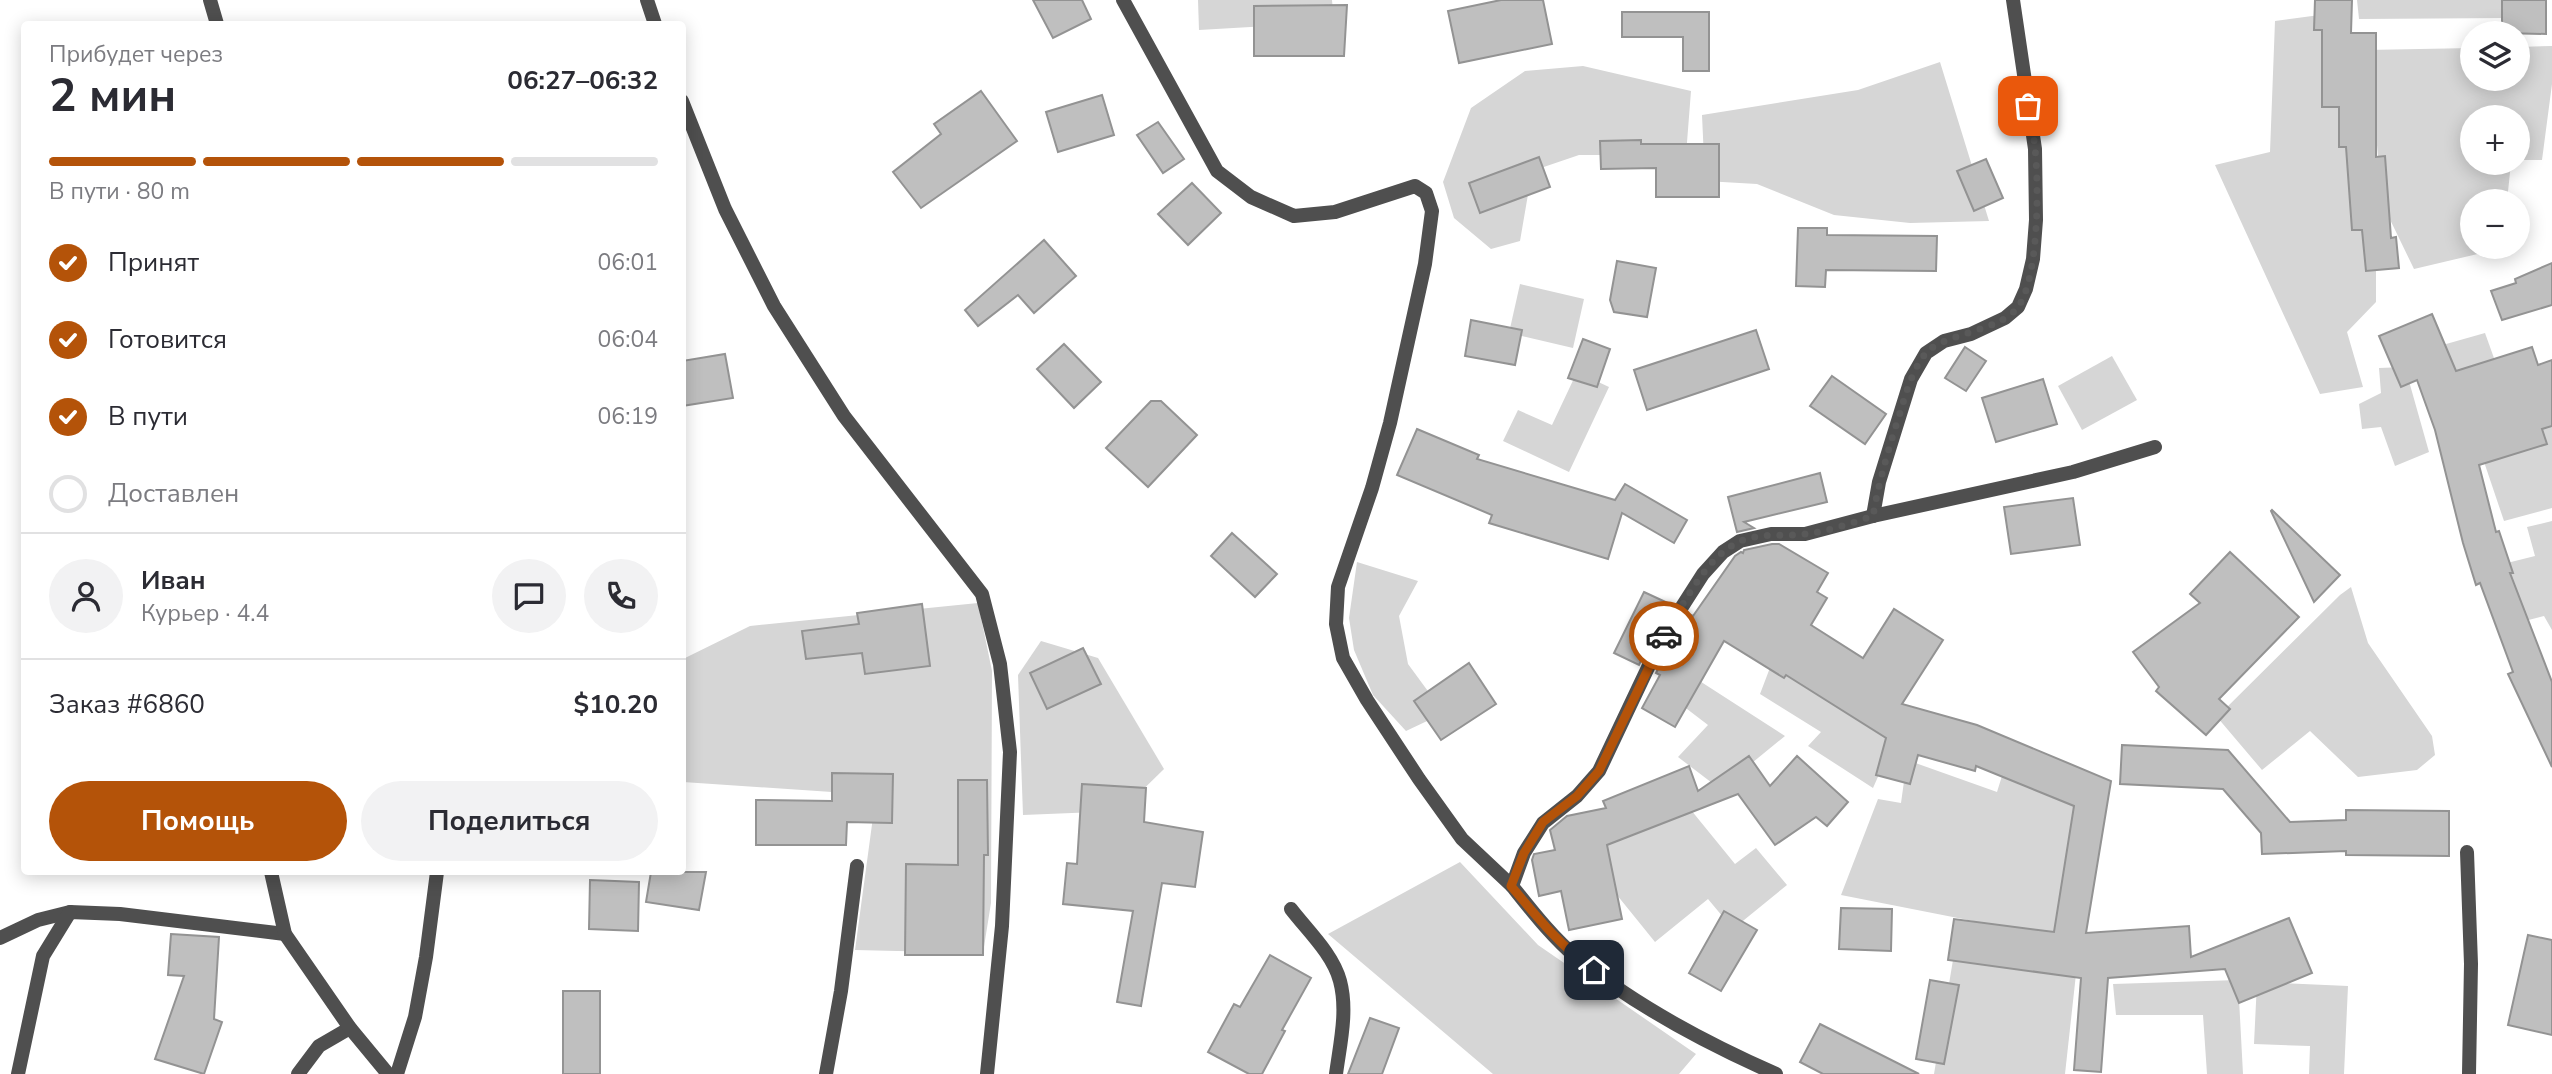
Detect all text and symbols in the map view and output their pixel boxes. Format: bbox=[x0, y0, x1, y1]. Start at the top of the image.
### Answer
map controls bbox=[2460, 21, 2530, 259]
button: layers bbox=[2460, 21, 2530, 91]
text: Прибудет через bbox=[49, 39, 223, 70]
text: 06:27–06:32 bbox=[507, 63, 658, 98]
text: 2 мин bbox=[49, 64, 176, 127]
pin bbox=[1998, 76, 2058, 136]
icon: bag bbox=[2009, 87, 2047, 125]
button: + bbox=[2460, 105, 2530, 175]
text: В пути · 80 m bbox=[49, 176, 190, 207]
button: − bbox=[2460, 189, 2530, 259]
icon: check bbox=[49, 244, 87, 282]
text: Принят bbox=[108, 245, 199, 280]
text: 06:01 bbox=[598, 247, 658, 278]
icon: check bbox=[49, 321, 87, 359]
text: Готовится bbox=[108, 322, 227, 357]
text: 06:04 bbox=[598, 324, 658, 355]
icon: check bbox=[49, 398, 87, 436]
text: В пути bbox=[108, 399, 188, 434]
text: 06:19 bbox=[598, 401, 658, 432]
text: Доставлен bbox=[108, 476, 239, 511]
button: person bbox=[49, 559, 123, 633]
button: chat bbox=[492, 559, 566, 633]
button: phone bbox=[584, 559, 658, 633]
text: Иван bbox=[141, 563, 206, 598]
text: Курьер · 4.4 bbox=[141, 598, 269, 629]
courier bbox=[1629, 601, 1699, 671]
icon: car bbox=[1645, 617, 1683, 655]
text: Заказ #6860 bbox=[49, 687, 205, 722]
text: $10.20 bbox=[574, 687, 658, 722]
button: Помощь bbox=[49, 781, 347, 861]
button: Поделиться bbox=[361, 781, 658, 861]
pin bbox=[1564, 940, 1624, 1000]
icon: home bbox=[1575, 951, 1613, 989]

